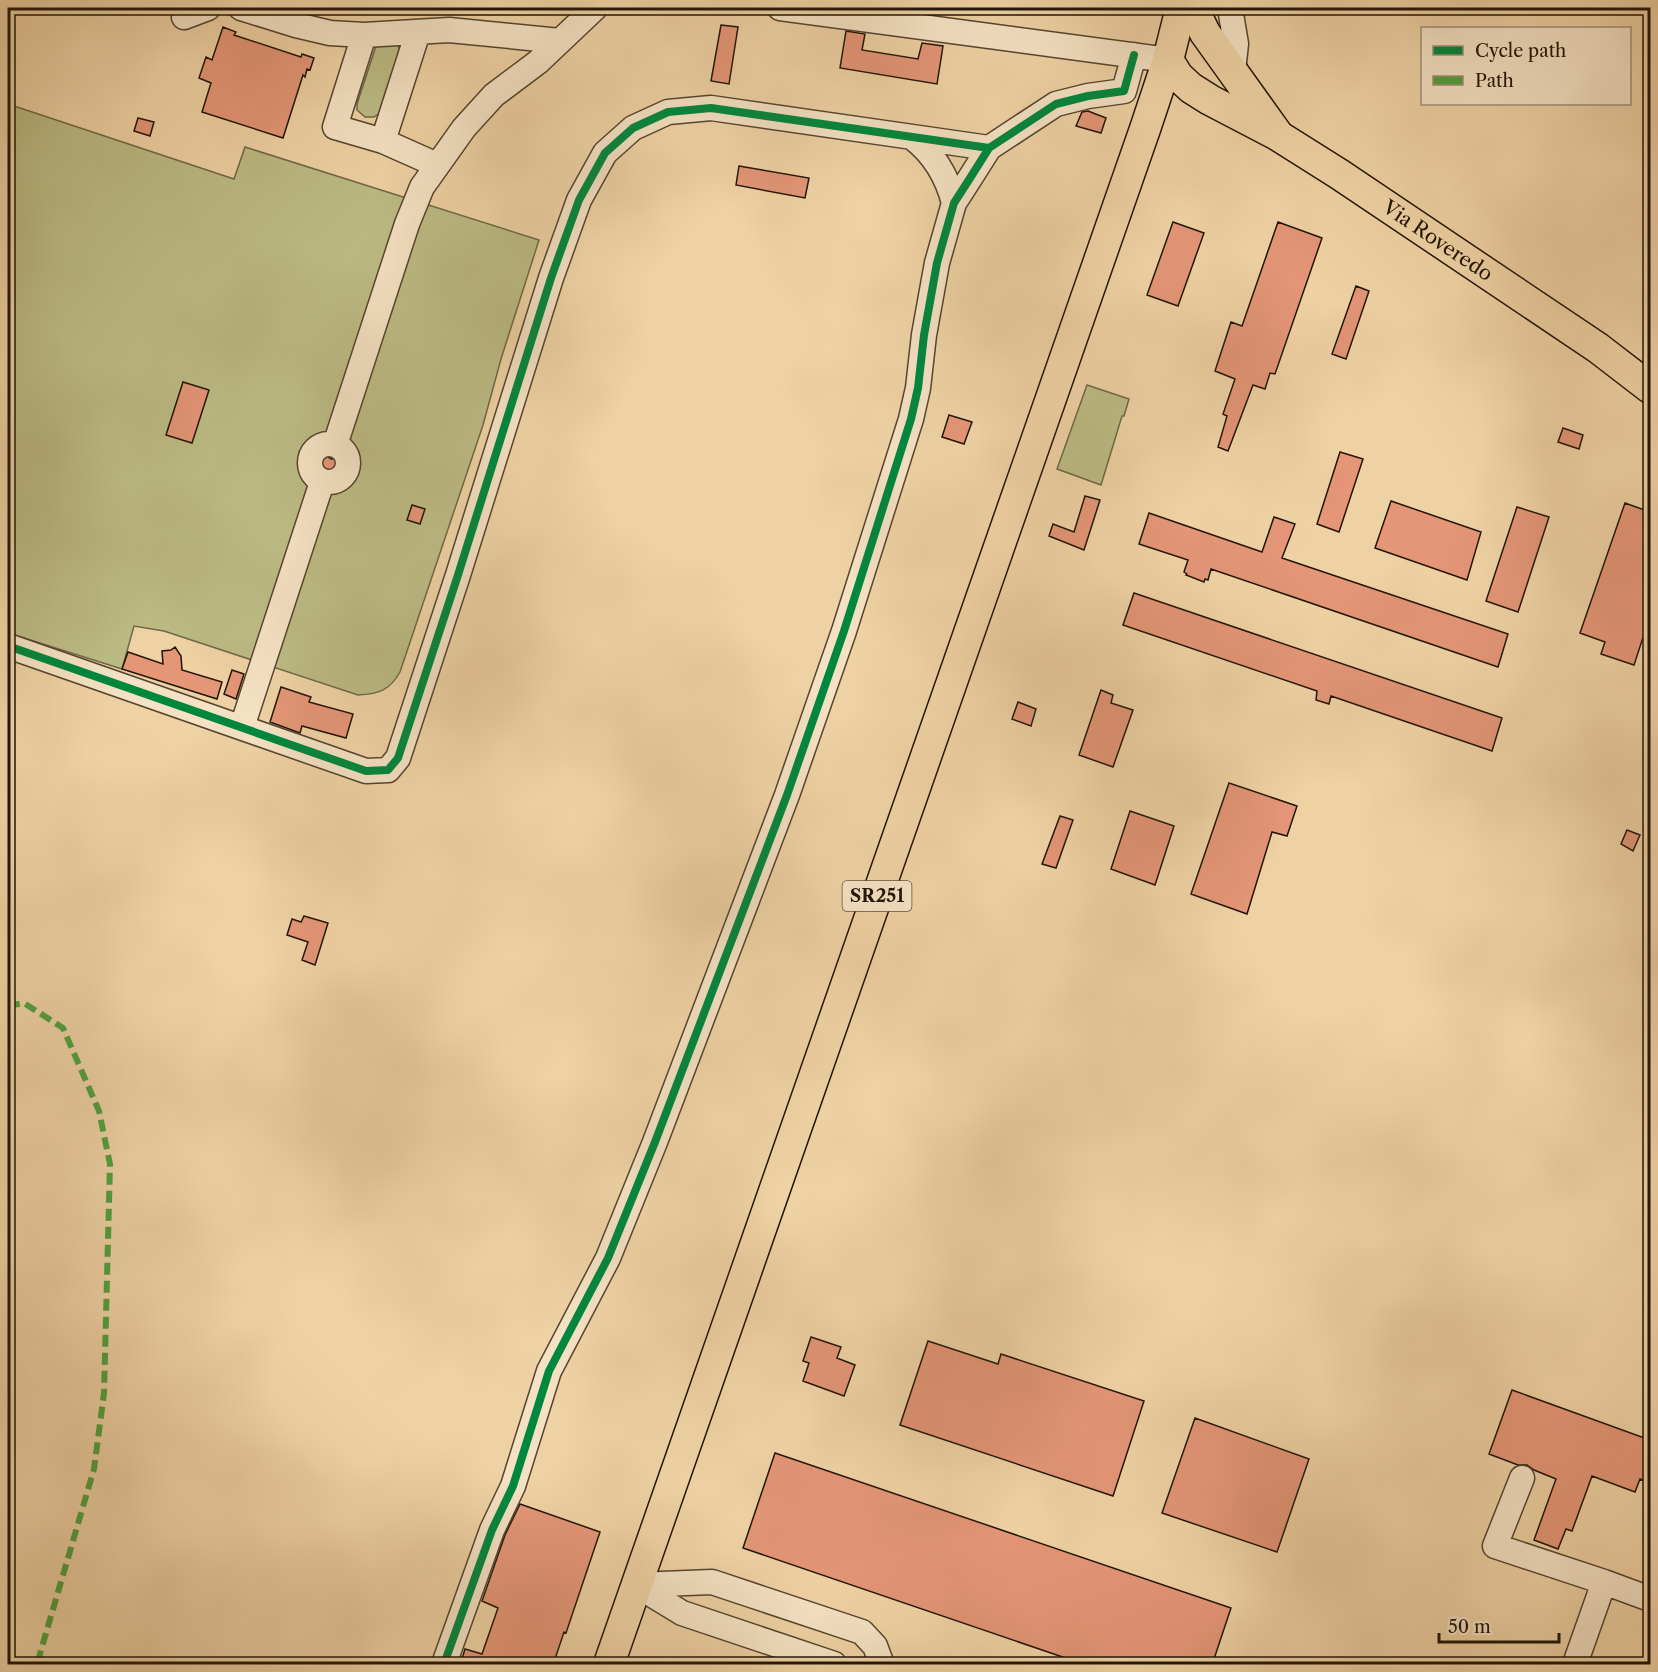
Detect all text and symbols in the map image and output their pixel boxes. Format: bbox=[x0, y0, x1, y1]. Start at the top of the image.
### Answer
legend bbox=[1421, 27, 1631, 105]
text: Cycle path bbox=[1475, 40, 1566, 62]
text: Path bbox=[1475, 70, 1514, 92]
street label: Via Roveredo bbox=[1377, 194, 1498, 286]
road number: SR251 bbox=[842, 881, 912, 911]
scale bar bbox=[1439, 1606, 1559, 1644]
text: 50 m bbox=[1448, 1616, 1491, 1638]

